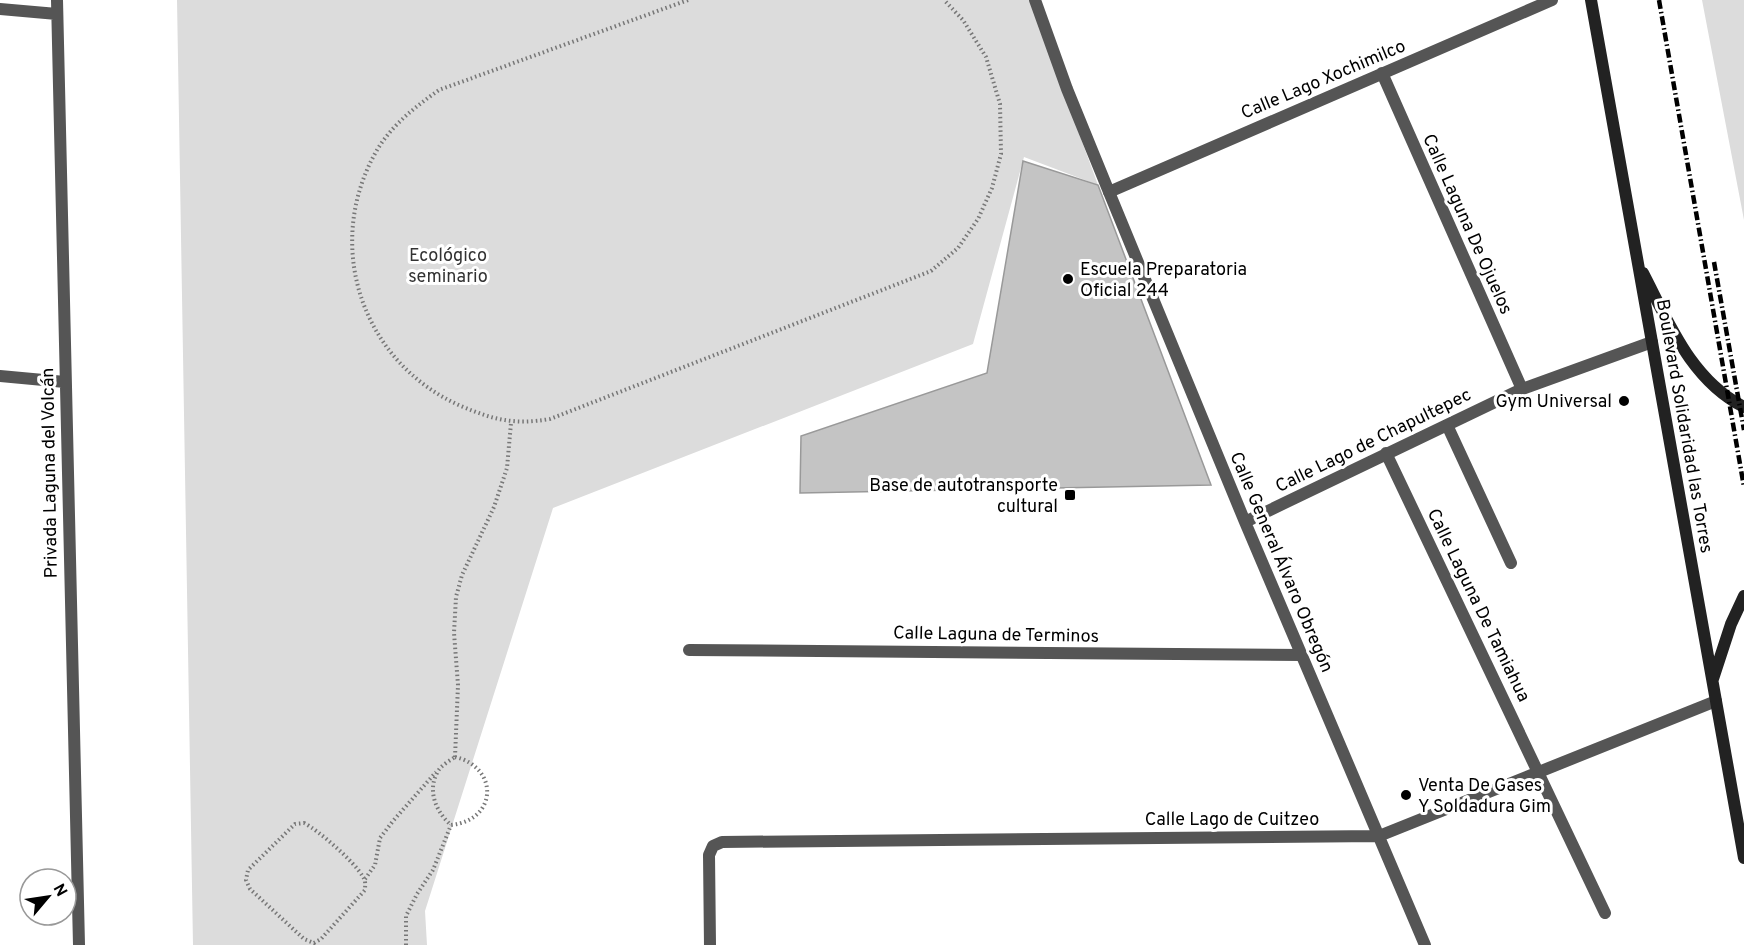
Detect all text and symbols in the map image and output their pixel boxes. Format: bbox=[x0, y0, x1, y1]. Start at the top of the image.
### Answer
street label: Calle Lago Xochimilco bbox=[1238, 35, 1409, 125]
street label: Calle Laguna De Ojuelos bbox=[1416, 131, 1517, 318]
park label: Ecológico seminario bbox=[408, 245, 488, 289]
place label: Escuela Preparatoria Oficial 244 bbox=[1080, 259, 1247, 303]
marker: Escuela Preparatoria Oficial 244 bbox=[1061, 272, 1075, 286]
street label: Boulevard Solidaridad las Torres bbox=[1650, 298, 1717, 555]
street label: Privada Laguna del Volcán bbox=[37, 367, 64, 579]
street label: Calle Lago de Chapultepec bbox=[1272, 384, 1475, 499]
place label: Gym Universal bbox=[1495, 391, 1612, 414]
marker: Gym Universal bbox=[1617, 394, 1631, 408]
street label: Calle General Álvaro Obregón bbox=[1224, 448, 1339, 676]
place label: Base de autotransporte cultural bbox=[869, 475, 1058, 519]
marker: Base de autotransporte cultural bbox=[1063, 488, 1077, 502]
street label: Calle Laguna De Tamiahua bbox=[1421, 505, 1534, 706]
street label: Calle Laguna de Terminos bbox=[893, 622, 1099, 649]
place label: Venta De Gases Y Soldadura Gim bbox=[1418, 775, 1551, 819]
marker: Venta De Gases Y Soldadura Gim bbox=[1399, 788, 1413, 802]
street label: Calle Lago de Cuitzeo bbox=[1145, 809, 1319, 832]
north arrow bbox=[18, 867, 78, 927]
text: N bbox=[48, 881, 71, 901]

